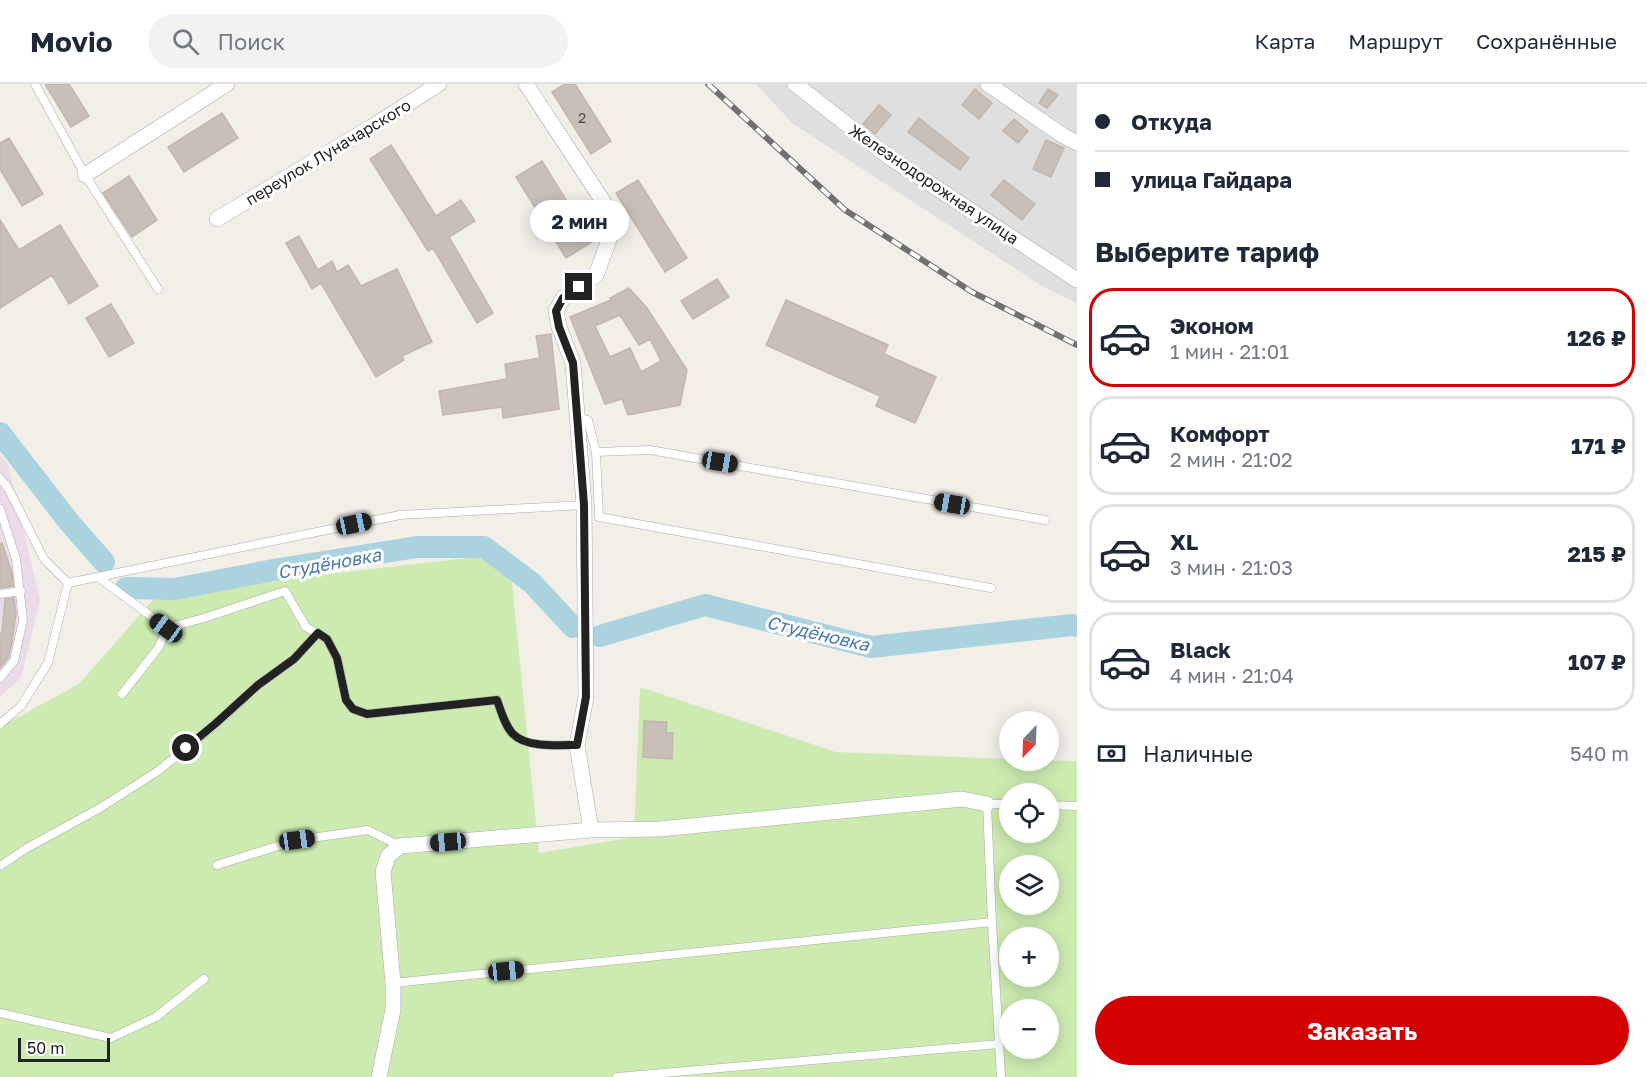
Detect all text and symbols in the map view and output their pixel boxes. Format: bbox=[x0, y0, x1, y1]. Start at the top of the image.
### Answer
search box bbox=[148, 14, 568, 68]
text: Movio bbox=[30, 25, 112, 58]
icon: search bbox=[169, 25, 202, 58]
text: Поиск bbox=[217, 28, 285, 55]
text: Карта bbox=[1254, 28, 1315, 54]
text: Маршрут bbox=[1348, 28, 1443, 54]
text: Сохранённые bbox=[1476, 28, 1617, 54]
street label: переулок Луначарского bbox=[242, 95, 414, 209]
text: Откуда bbox=[1131, 108, 1212, 135]
house number: 2 bbox=[578, 109, 586, 126]
street label: Железнодорожная улица bbox=[845, 120, 1023, 248]
text: улица Гайдара bbox=[1131, 166, 1292, 193]
callout: 2 мин bbox=[530, 200, 628, 242]
text: 2 мин bbox=[552, 209, 608, 233]
text: Выберите тариф bbox=[1095, 236, 1319, 268]
route end bbox=[565, 273, 592, 300]
icon: car bbox=[1098, 311, 1152, 365]
text: Эконом bbox=[1170, 312, 1254, 339]
text: 126 ₽ bbox=[1567, 324, 1626, 351]
text: 1 мин · 21:01 bbox=[1170, 339, 1289, 363]
icon: car bbox=[1098, 419, 1152, 473]
text: Комфорт bbox=[1170, 420, 1270, 447]
text: 171 ₽ bbox=[1571, 432, 1626, 459]
text: 2 мин · 21:02 bbox=[1170, 447, 1293, 471]
car bbox=[701, 450, 739, 474]
car bbox=[933, 492, 971, 516]
car bbox=[335, 511, 373, 537]
icon: car bbox=[1098, 527, 1152, 581]
text: XL bbox=[1170, 528, 1198, 555]
text: 215 ₽ bbox=[1567, 540, 1626, 567]
water label: Студёновка bbox=[276, 543, 383, 583]
text: 3 мин · 21:03 bbox=[1170, 555, 1293, 579]
car bbox=[146, 610, 186, 646]
water label: Студёновка bbox=[765, 611, 872, 656]
icon: car bbox=[1098, 635, 1152, 689]
text: Black bbox=[1170, 636, 1231, 663]
text: 107 ₽ bbox=[1568, 648, 1626, 675]
text: 4 мин · 21:04 bbox=[1170, 663, 1294, 687]
north arrow bbox=[999, 711, 1059, 771]
map controls bbox=[999, 711, 1059, 1059]
route start bbox=[172, 734, 199, 761]
icon: cash bbox=[1095, 737, 1128, 770]
text: Наличные bbox=[1143, 740, 1253, 767]
text: 540 m bbox=[1570, 741, 1629, 765]
button: locate bbox=[999, 783, 1059, 843]
car bbox=[278, 829, 316, 851]
car bbox=[429, 831, 467, 853]
button: layers bbox=[999, 855, 1059, 915]
button: + bbox=[999, 927, 1059, 987]
car bbox=[487, 960, 525, 982]
button: Заказать bbox=[1095, 996, 1629, 1065]
button: − bbox=[999, 999, 1059, 1059]
scale bar bbox=[18, 1035, 110, 1062]
text: 50 m bbox=[27, 1038, 64, 1058]

